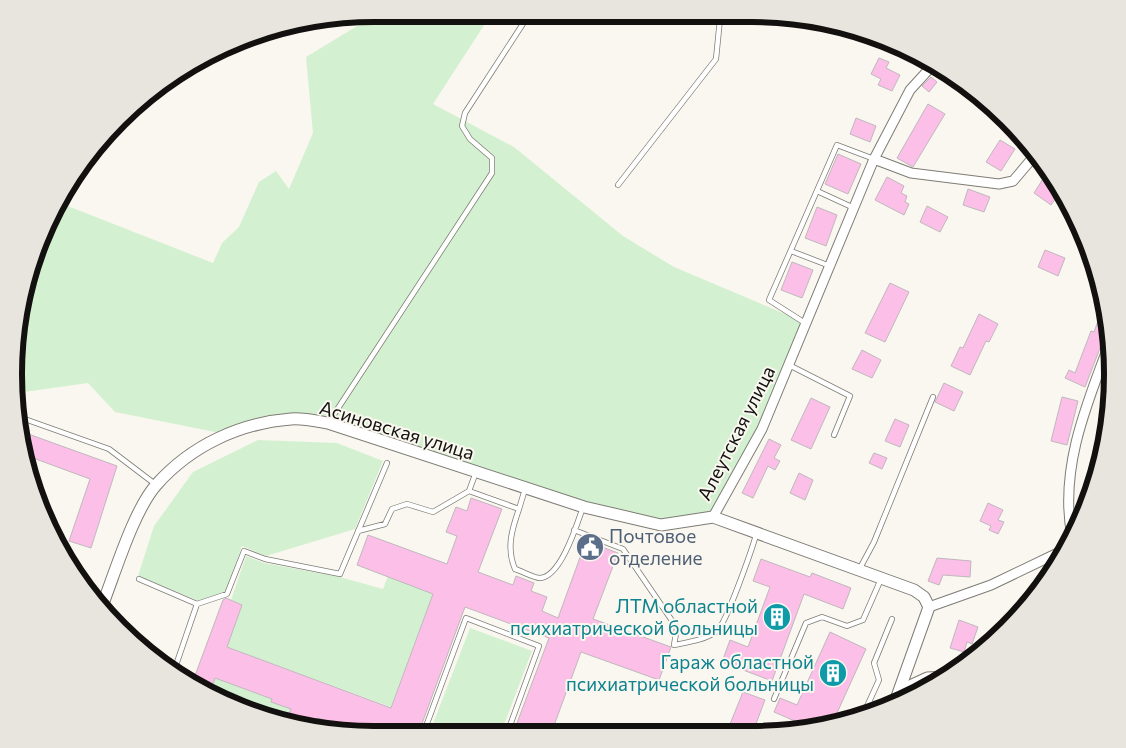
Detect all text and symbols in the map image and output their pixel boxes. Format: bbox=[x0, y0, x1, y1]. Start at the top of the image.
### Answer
street label: Алеутская улица bbox=[692, 362, 779, 504]
street label: Асиновская улица bbox=[317, 395, 477, 464]
place label: Почтовое отделение bbox=[609, 524, 703, 569]
public building icon: Почтовое отделение bbox=[575, 532, 605, 562]
place label: ЛТМ областной психиатрической больницы bbox=[510, 594, 758, 639]
building icon: ЛТМ областной психиатрической больницы bbox=[762, 602, 792, 632]
place label: Гараж областной психиатрической больницы bbox=[566, 650, 814, 695]
building icon: Гараж областной психиатрической больницы bbox=[818, 658, 848, 688]

